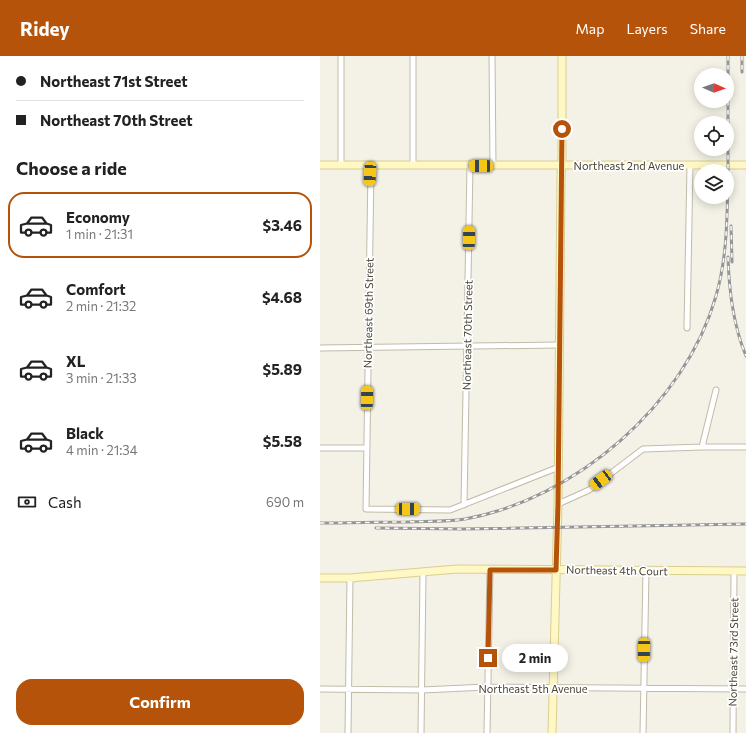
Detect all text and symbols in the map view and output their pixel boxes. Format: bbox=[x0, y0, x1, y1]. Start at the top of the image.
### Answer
text: Ridey bbox=[20, 17, 70, 40]
text: Map bbox=[576, 20, 604, 37]
text: Layers bbox=[626, 20, 668, 37]
text: Share bbox=[690, 20, 726, 37]
north arrow bbox=[694, 68, 734, 108]
map controls bbox=[694, 68, 734, 204]
text: Northeast 71st Street bbox=[40, 72, 188, 90]
text: Northeast 70th Street bbox=[40, 111, 193, 129]
button: locate bbox=[694, 116, 734, 156]
route start bbox=[553, 120, 571, 138]
text: Choose a ride bbox=[16, 157, 127, 179]
street label: Northeast 2nd Avenue bbox=[574, 159, 685, 172]
car bbox=[469, 160, 493, 172]
car bbox=[363, 162, 377, 186]
button: layers bbox=[694, 164, 734, 204]
icon: car bbox=[18, 207, 54, 243]
text: Economy bbox=[66, 208, 130, 226]
text: $3.46 bbox=[263, 216, 302, 234]
text: 1 min · 21:31 bbox=[66, 226, 133, 242]
car bbox=[463, 226, 475, 250]
street label: Northeast 69th Street bbox=[361, 257, 375, 368]
icon: car bbox=[18, 279, 54, 315]
street label: Northeast 70th Street bbox=[460, 279, 474, 390]
text: Comfort bbox=[66, 280, 126, 298]
text: $4.68 bbox=[262, 288, 302, 306]
text: 2 min · 21:32 bbox=[66, 298, 136, 314]
icon: car bbox=[18, 351, 54, 387]
text: XL bbox=[66, 352, 85, 370]
text: $5.89 bbox=[263, 360, 302, 378]
text: 3 min · 21:33 bbox=[66, 370, 137, 386]
car bbox=[361, 386, 373, 410]
icon: car bbox=[18, 423, 54, 459]
text: Black bbox=[66, 424, 104, 442]
text: $5.58 bbox=[263, 432, 302, 450]
text: 4 min · 21:34 bbox=[66, 442, 138, 458]
car bbox=[588, 468, 614, 492]
icon: cash bbox=[16, 491, 38, 513]
text: Cash bbox=[48, 493, 82, 511]
text: 690 m bbox=[266, 494, 304, 510]
car bbox=[396, 503, 420, 515]
street label: Northeast 4th Court bbox=[566, 563, 669, 577]
street label: Northeast 73rd Street bbox=[726, 597, 740, 707]
car bbox=[638, 638, 650, 662]
callout: 2 min bbox=[502, 644, 568, 672]
route end bbox=[479, 649, 497, 667]
text: 2 min bbox=[519, 650, 551, 666]
button: Confirm bbox=[16, 679, 304, 725]
street label: Northeast 5th Avenue bbox=[478, 682, 588, 695]

